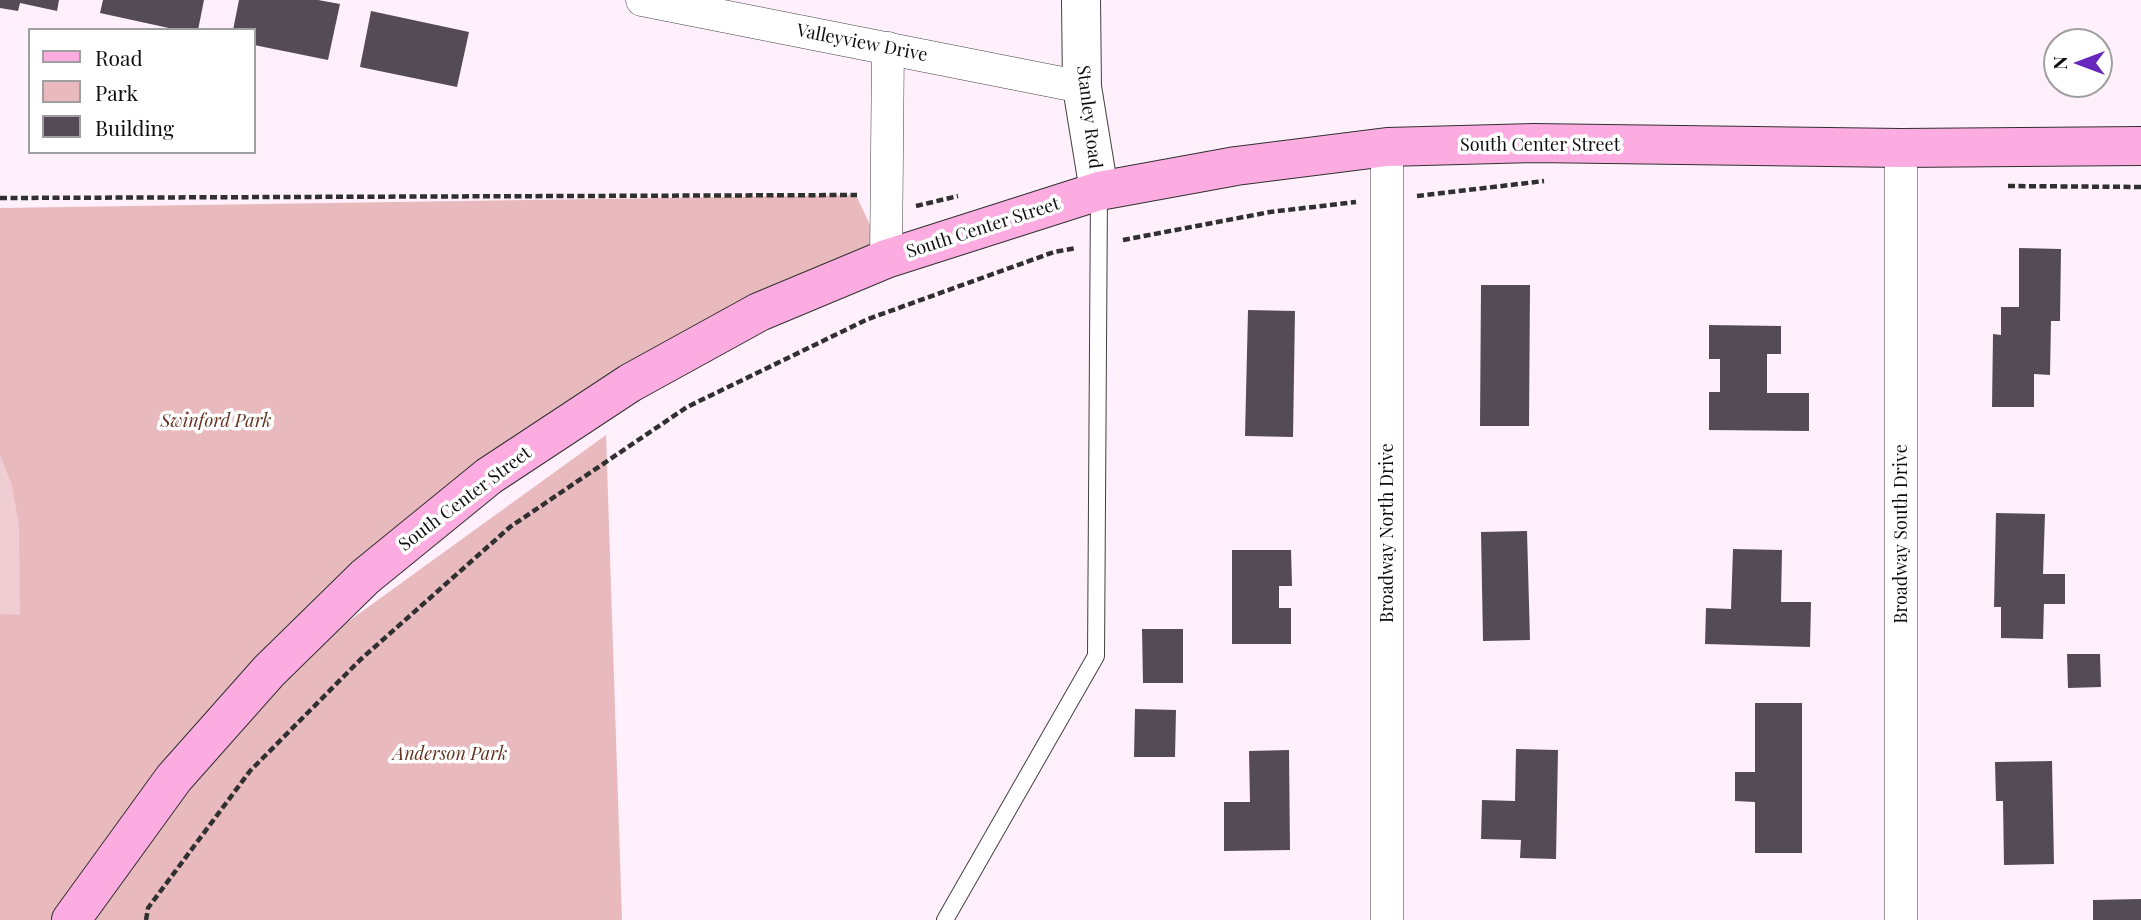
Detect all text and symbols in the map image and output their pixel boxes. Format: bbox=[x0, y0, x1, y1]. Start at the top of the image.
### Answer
street label: Valleyview Drive bbox=[795, 20, 929, 66]
legend bbox=[28, 28, 256, 154]
north arrow bbox=[2043, 28, 2113, 98]
text: Road bbox=[95, 43, 143, 71]
text: N bbox=[2046, 56, 2072, 70]
street label: Stanley Road bbox=[1072, 64, 1106, 170]
text: Park bbox=[95, 78, 138, 106]
text: Building bbox=[95, 113, 174, 141]
street label: South Center Street bbox=[1460, 134, 1620, 156]
street label: South Center Street bbox=[904, 193, 1062, 263]
park label: Swinford Park bbox=[160, 410, 272, 432]
street label: South Center Street bbox=[395, 442, 535, 556]
street label: Broadway North Drive bbox=[1376, 443, 1398, 623]
street label: Broadway South Drive bbox=[1890, 444, 1912, 624]
park label: Anderson Park bbox=[393, 743, 507, 765]

